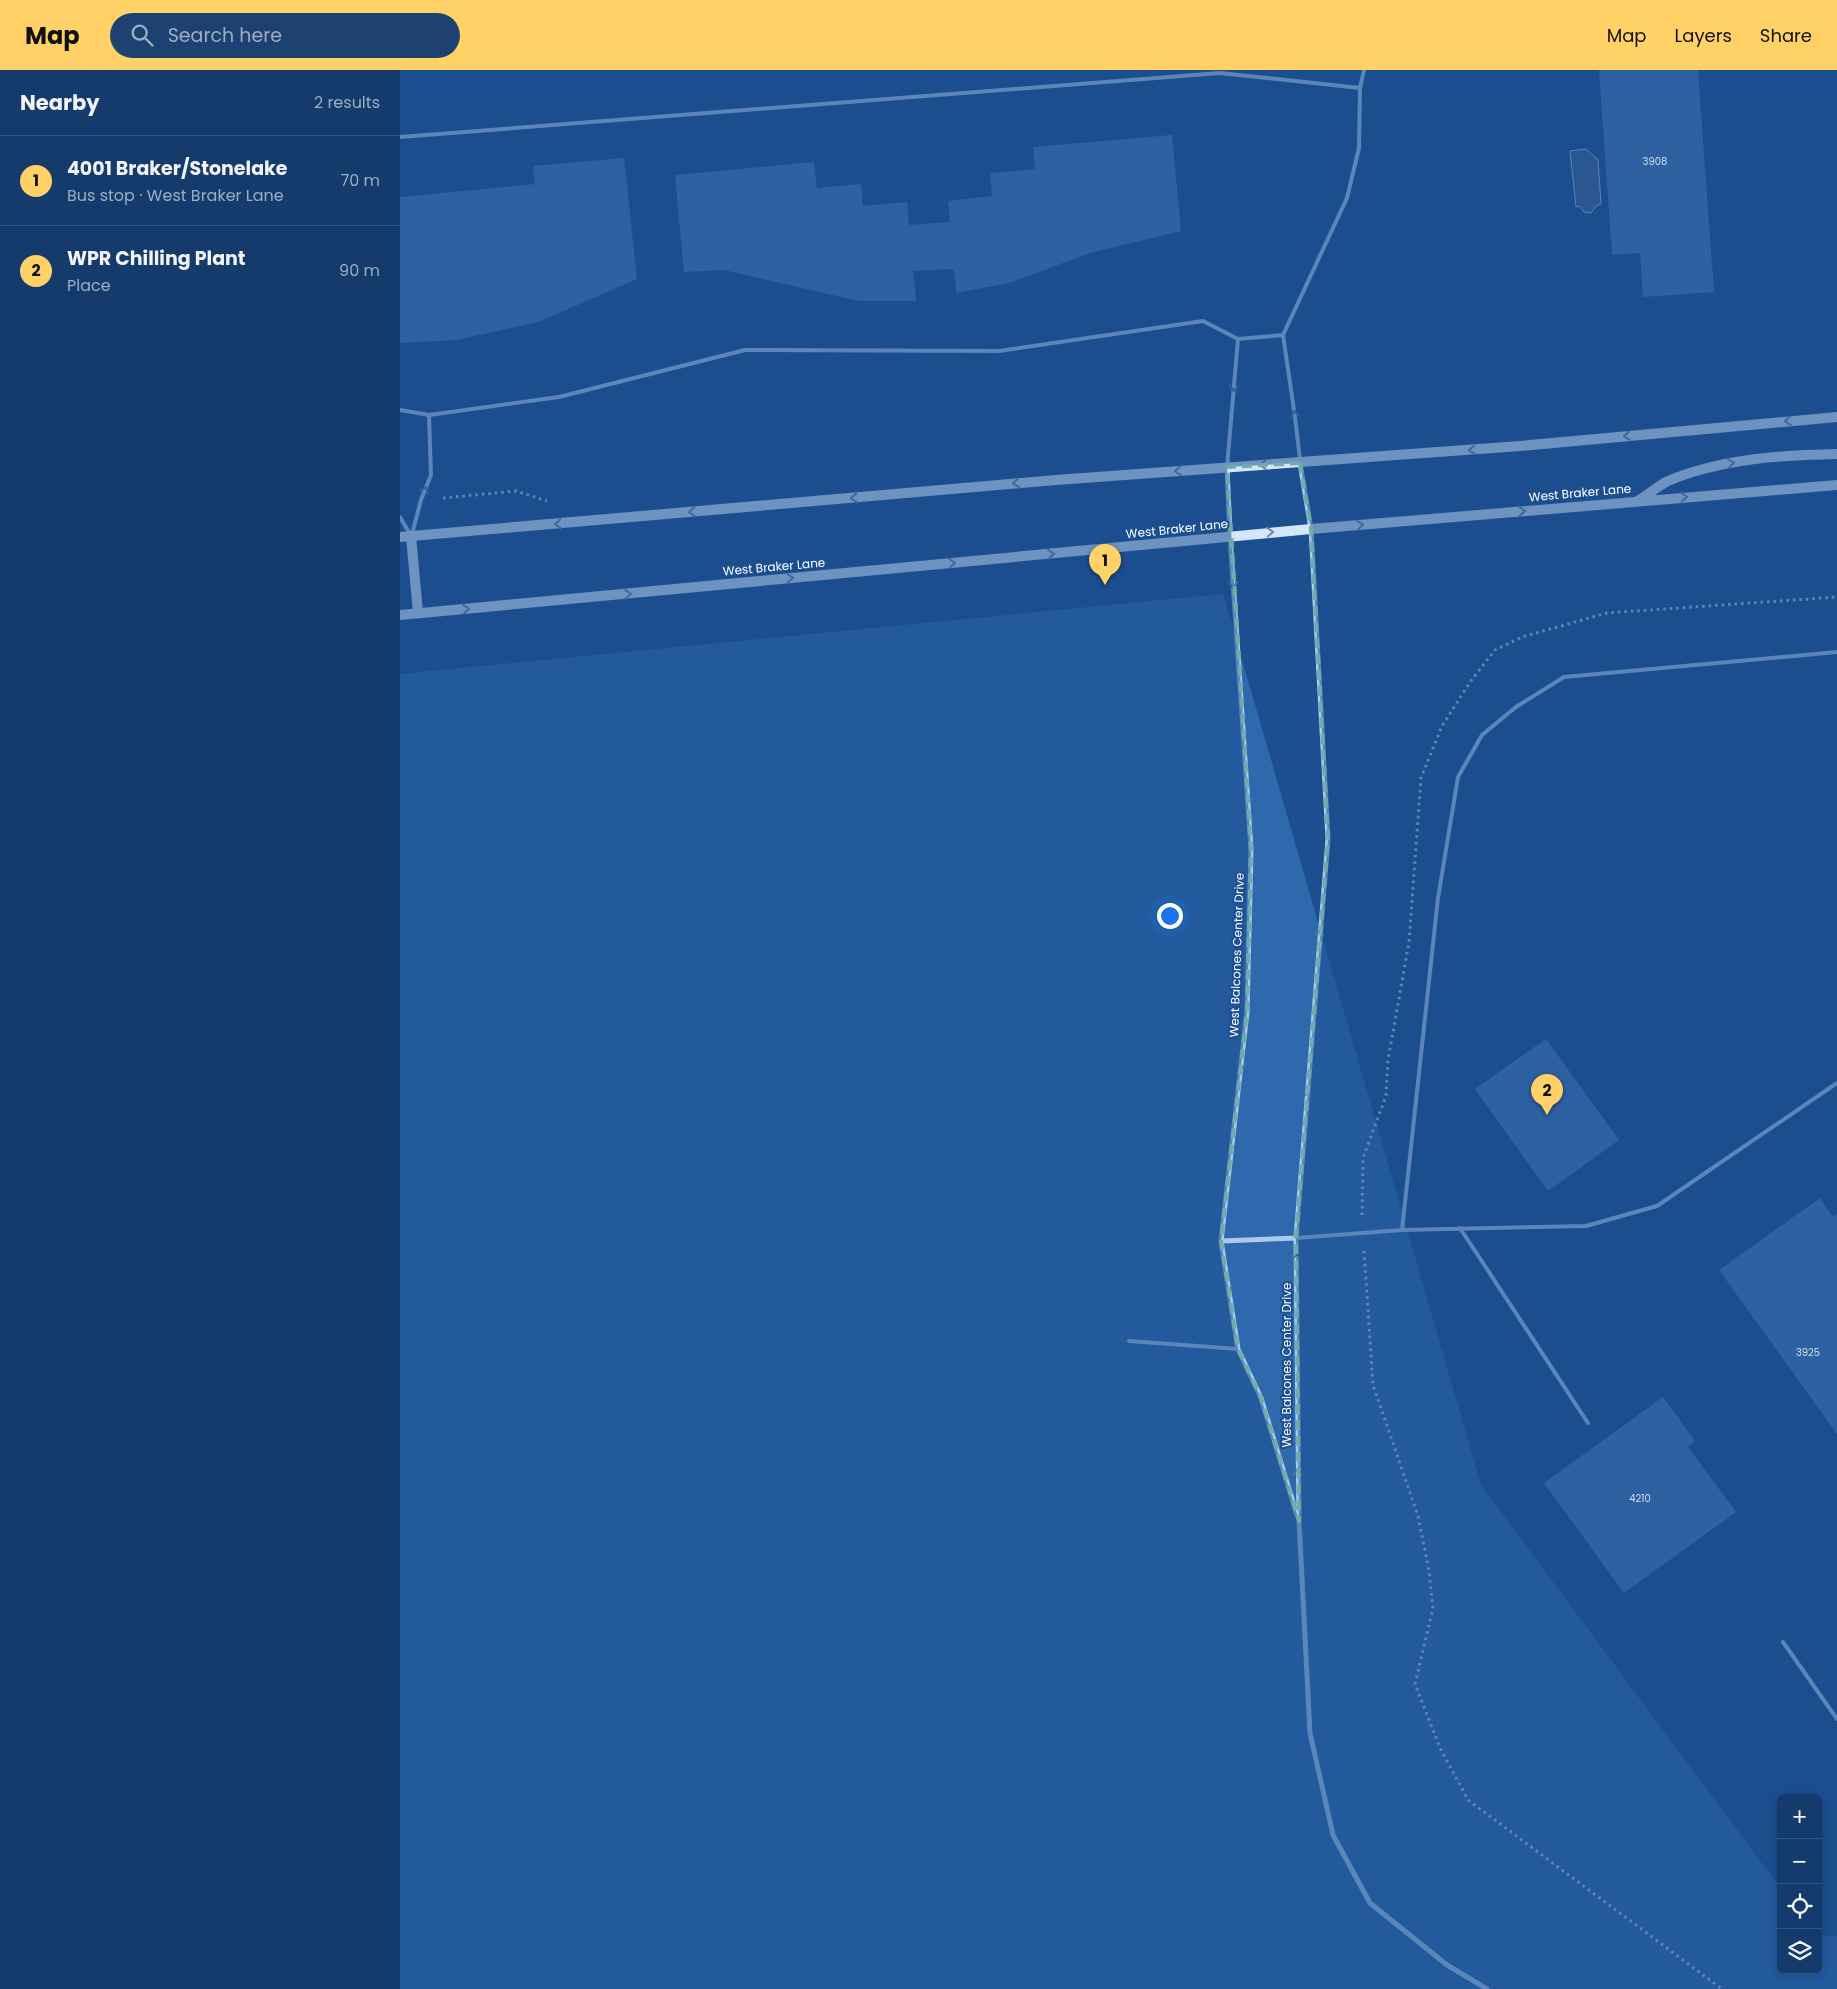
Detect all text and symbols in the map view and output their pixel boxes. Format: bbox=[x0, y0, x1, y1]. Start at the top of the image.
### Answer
search box bbox=[110, 13, 460, 58]
text: Map bbox=[25, 19, 80, 52]
icon: search bbox=[128, 21, 156, 49]
text: Search here bbox=[168, 22, 282, 49]
text: Map bbox=[1607, 23, 1647, 48]
text: Layers bbox=[1675, 23, 1732, 48]
text: Share bbox=[1760, 23, 1812, 48]
text: Nearby bbox=[20, 88, 100, 117]
text: 2 results bbox=[314, 91, 380, 114]
house number: 3908 bbox=[1643, 154, 1667, 169]
text: 4001 Braker/Stonelake bbox=[67, 155, 288, 182]
text: 1 bbox=[33, 169, 39, 192]
text: 70 m bbox=[340, 169, 380, 192]
text: Bus stop · West Braker Lane bbox=[67, 184, 284, 207]
text: WPR Chilling Plant bbox=[67, 245, 246, 272]
text: 2 bbox=[31, 259, 41, 282]
text: 90 m bbox=[339, 259, 380, 282]
text: Place bbox=[67, 274, 111, 297]
one-way arrow bbox=[1229, 384, 1240, 392]
one-way arrow bbox=[1290, 410, 1301, 418]
one-way arrow bbox=[1784, 415, 1792, 426]
one-way arrow bbox=[1622, 430, 1630, 441]
one-way arrow bbox=[1468, 444, 1476, 455]
one-way arrow bbox=[1728, 458, 1736, 469]
one-way arrow bbox=[1259, 459, 1267, 470]
one-way arrow bbox=[1174, 465, 1182, 476]
one-way arrow bbox=[1012, 478, 1020, 489]
street label: West Braker Lane bbox=[1528, 480, 1632, 505]
one-way arrow bbox=[419, 486, 429, 494]
one-way arrow bbox=[850, 492, 858, 503]
one-way arrow bbox=[1680, 492, 1688, 503]
one-way arrow bbox=[688, 506, 696, 517]
one-way arrow bbox=[1518, 506, 1526, 517]
street label: West Braker Lane bbox=[1125, 515, 1229, 542]
one-way arrow bbox=[554, 518, 562, 529]
one-way arrow bbox=[1356, 519, 1364, 530]
one-way arrow bbox=[1267, 527, 1275, 538]
pin: 1 bbox=[1089, 544, 1121, 585]
one-way arrow bbox=[1047, 549, 1055, 560]
street label: West Braker Lane bbox=[722, 554, 826, 579]
one-way arrow bbox=[948, 558, 956, 569]
one-way arrow bbox=[786, 573, 794, 584]
one-way arrow bbox=[1227, 581, 1238, 589]
one-way arrow bbox=[624, 588, 632, 599]
one-way arrow bbox=[463, 603, 471, 614]
one-way arrow bbox=[1238, 743, 1249, 751]
street label: West Balcones Center Drive bbox=[1225, 872, 1248, 1038]
your location bbox=[1157, 903, 1183, 929]
one-way arrow bbox=[1315, 928, 1326, 936]
one-way arrow bbox=[1236, 1063, 1247, 1071]
pin: 2 bbox=[1531, 1074, 1563, 1115]
one-way arrow bbox=[1302, 1090, 1313, 1098]
one-way arrow bbox=[1292, 1253, 1302, 1260]
street label: West Balcones Center Drive bbox=[1278, 1283, 1295, 1447]
one-way arrow bbox=[1223, 1284, 1233, 1293]
house number: 3925 bbox=[1796, 1345, 1820, 1360]
one-way arrow bbox=[1293, 1468, 1303, 1476]
house number: 4210 bbox=[1629, 1491, 1651, 1506]
map controls bbox=[1777, 1794, 1822, 1974]
button: + bbox=[1777, 1794, 1822, 1839]
button: − bbox=[1777, 1839, 1822, 1884]
button: locate bbox=[1777, 1884, 1822, 1929]
button: layers bbox=[1777, 1929, 1822, 1974]

